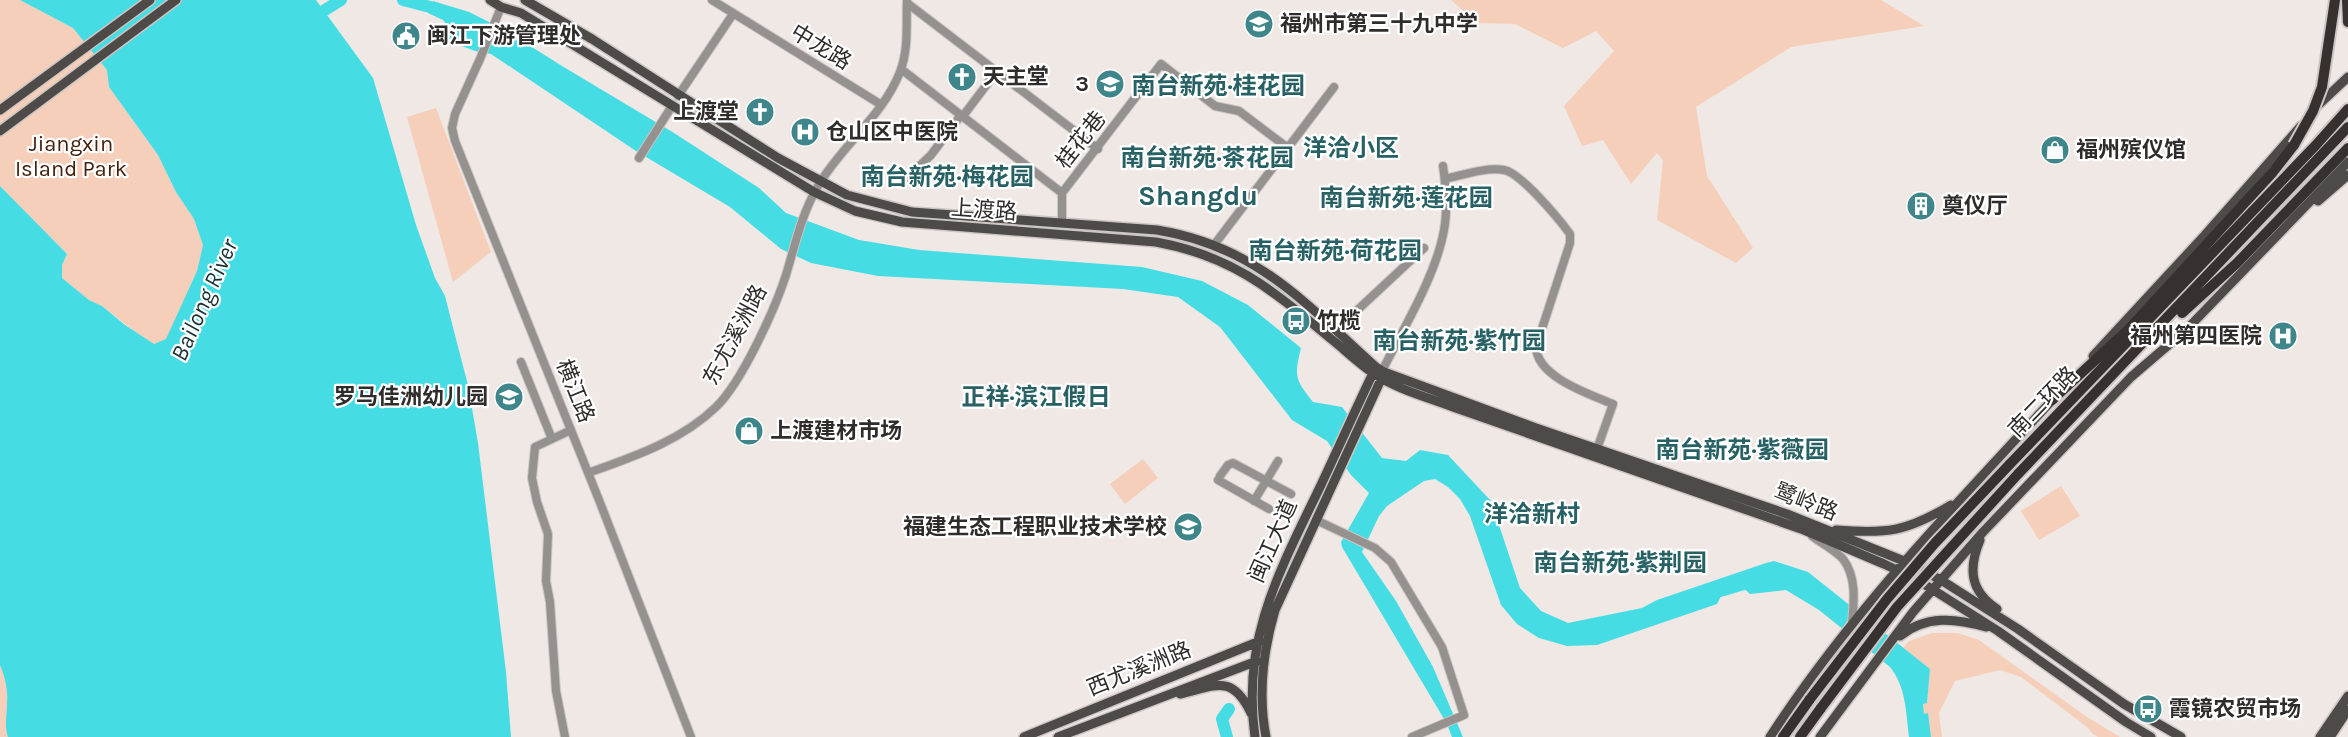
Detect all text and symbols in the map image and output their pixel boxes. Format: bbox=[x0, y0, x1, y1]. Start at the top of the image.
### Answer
school or university icon: 福州市第三十九中学 bbox=[1243, 8, 1275, 40]
place label: 福州市第三十九中学 bbox=[1280, 11, 1478, 37]
street label: 中龙路 bbox=[786, 19, 856, 75]
public building icon: 闽江下游管理处 bbox=[390, 20, 422, 52]
place label: 闽江下游管理处 bbox=[427, 23, 581, 49]
church icon: 天主堂 bbox=[946, 61, 978, 93]
place label: 天主堂 bbox=[983, 64, 1049, 90]
school or university icon: 3 bbox=[1094, 68, 1126, 100]
place label: 3 bbox=[1075, 71, 1089, 97]
district label: 南台新苑·桂花园 bbox=[1131, 72, 1305, 100]
church icon: 上渡堂 bbox=[744, 96, 776, 128]
place label: 上渡堂 bbox=[673, 99, 739, 125]
street label: 桂花巷 bbox=[1050, 106, 1112, 174]
hospital icon: 仓山区中医院 bbox=[789, 116, 821, 148]
place label: 仓山区中医院 bbox=[826, 119, 958, 145]
park label: Jiangxin Island Park bbox=[15, 131, 127, 182]
district label: 洋洽小区 bbox=[1303, 134, 1399, 162]
shop icon: 福州殡仪馆 bbox=[2039, 134, 2071, 166]
place label: 福州殡仪馆 bbox=[2076, 137, 2186, 163]
district label: 南台新苑·茶花园 bbox=[1120, 144, 1294, 172]
district label: 南台新苑·梅花园 bbox=[860, 163, 1034, 191]
district label: Shangdu bbox=[1138, 179, 1258, 212]
district label: 南台新苑·莲花园 bbox=[1319, 184, 1493, 212]
building icon: 奠仪厅 bbox=[1905, 190, 1937, 222]
place label: 奠仪厅 bbox=[1942, 193, 2008, 219]
street label: 上渡路 bbox=[950, 195, 1018, 225]
water label: Bailong River bbox=[165, 234, 244, 365]
district label: 南台新苑·荷花园 bbox=[1248, 237, 1422, 265]
street label: 东尤溪洲路 bbox=[698, 280, 772, 390]
bus stop icon: 竹榄 bbox=[1280, 305, 1312, 337]
place label: 竹榄 bbox=[1317, 308, 1361, 334]
hospital icon: 福州第四医院 bbox=[2267, 320, 2299, 352]
place label: 福州第四医院 bbox=[2130, 323, 2262, 349]
district label: 南台新苑·紫竹园 bbox=[1372, 327, 1546, 355]
street label: 横江路 bbox=[551, 356, 599, 426]
street label: 南二环路 bbox=[2003, 361, 2083, 443]
school or university icon: 罗马佳洲幼儿园 bbox=[493, 381, 525, 413]
district label: 正祥·滨江假日 bbox=[961, 383, 1111, 411]
place label: 罗马佳洲幼儿园 bbox=[334, 384, 488, 410]
shop icon: 上渡建材市场 bbox=[733, 415, 765, 447]
place label: 上渡建材市场 bbox=[770, 418, 902, 444]
district label: 南台新苑·紫薇园 bbox=[1655, 436, 1829, 464]
street label: 鹭岭路 bbox=[1771, 478, 1841, 526]
street label: 闽江大道 bbox=[1243, 496, 1303, 586]
district label: 洋洽新村 bbox=[1484, 500, 1580, 528]
school or university icon: 福建生态工程职业技术学校 bbox=[1172, 511, 1204, 543]
place label: 福建生态工程职业技术学校 bbox=[903, 514, 1167, 540]
district label: 南台新苑·紫荆园 bbox=[1533, 549, 1707, 577]
street label: 西尤溪洲路 bbox=[1083, 636, 1195, 702]
bus stop icon: 霞镜农贸市场 bbox=[2132, 693, 2164, 725]
place label: 霞镜农贸市场 bbox=[2169, 696, 2301, 722]

